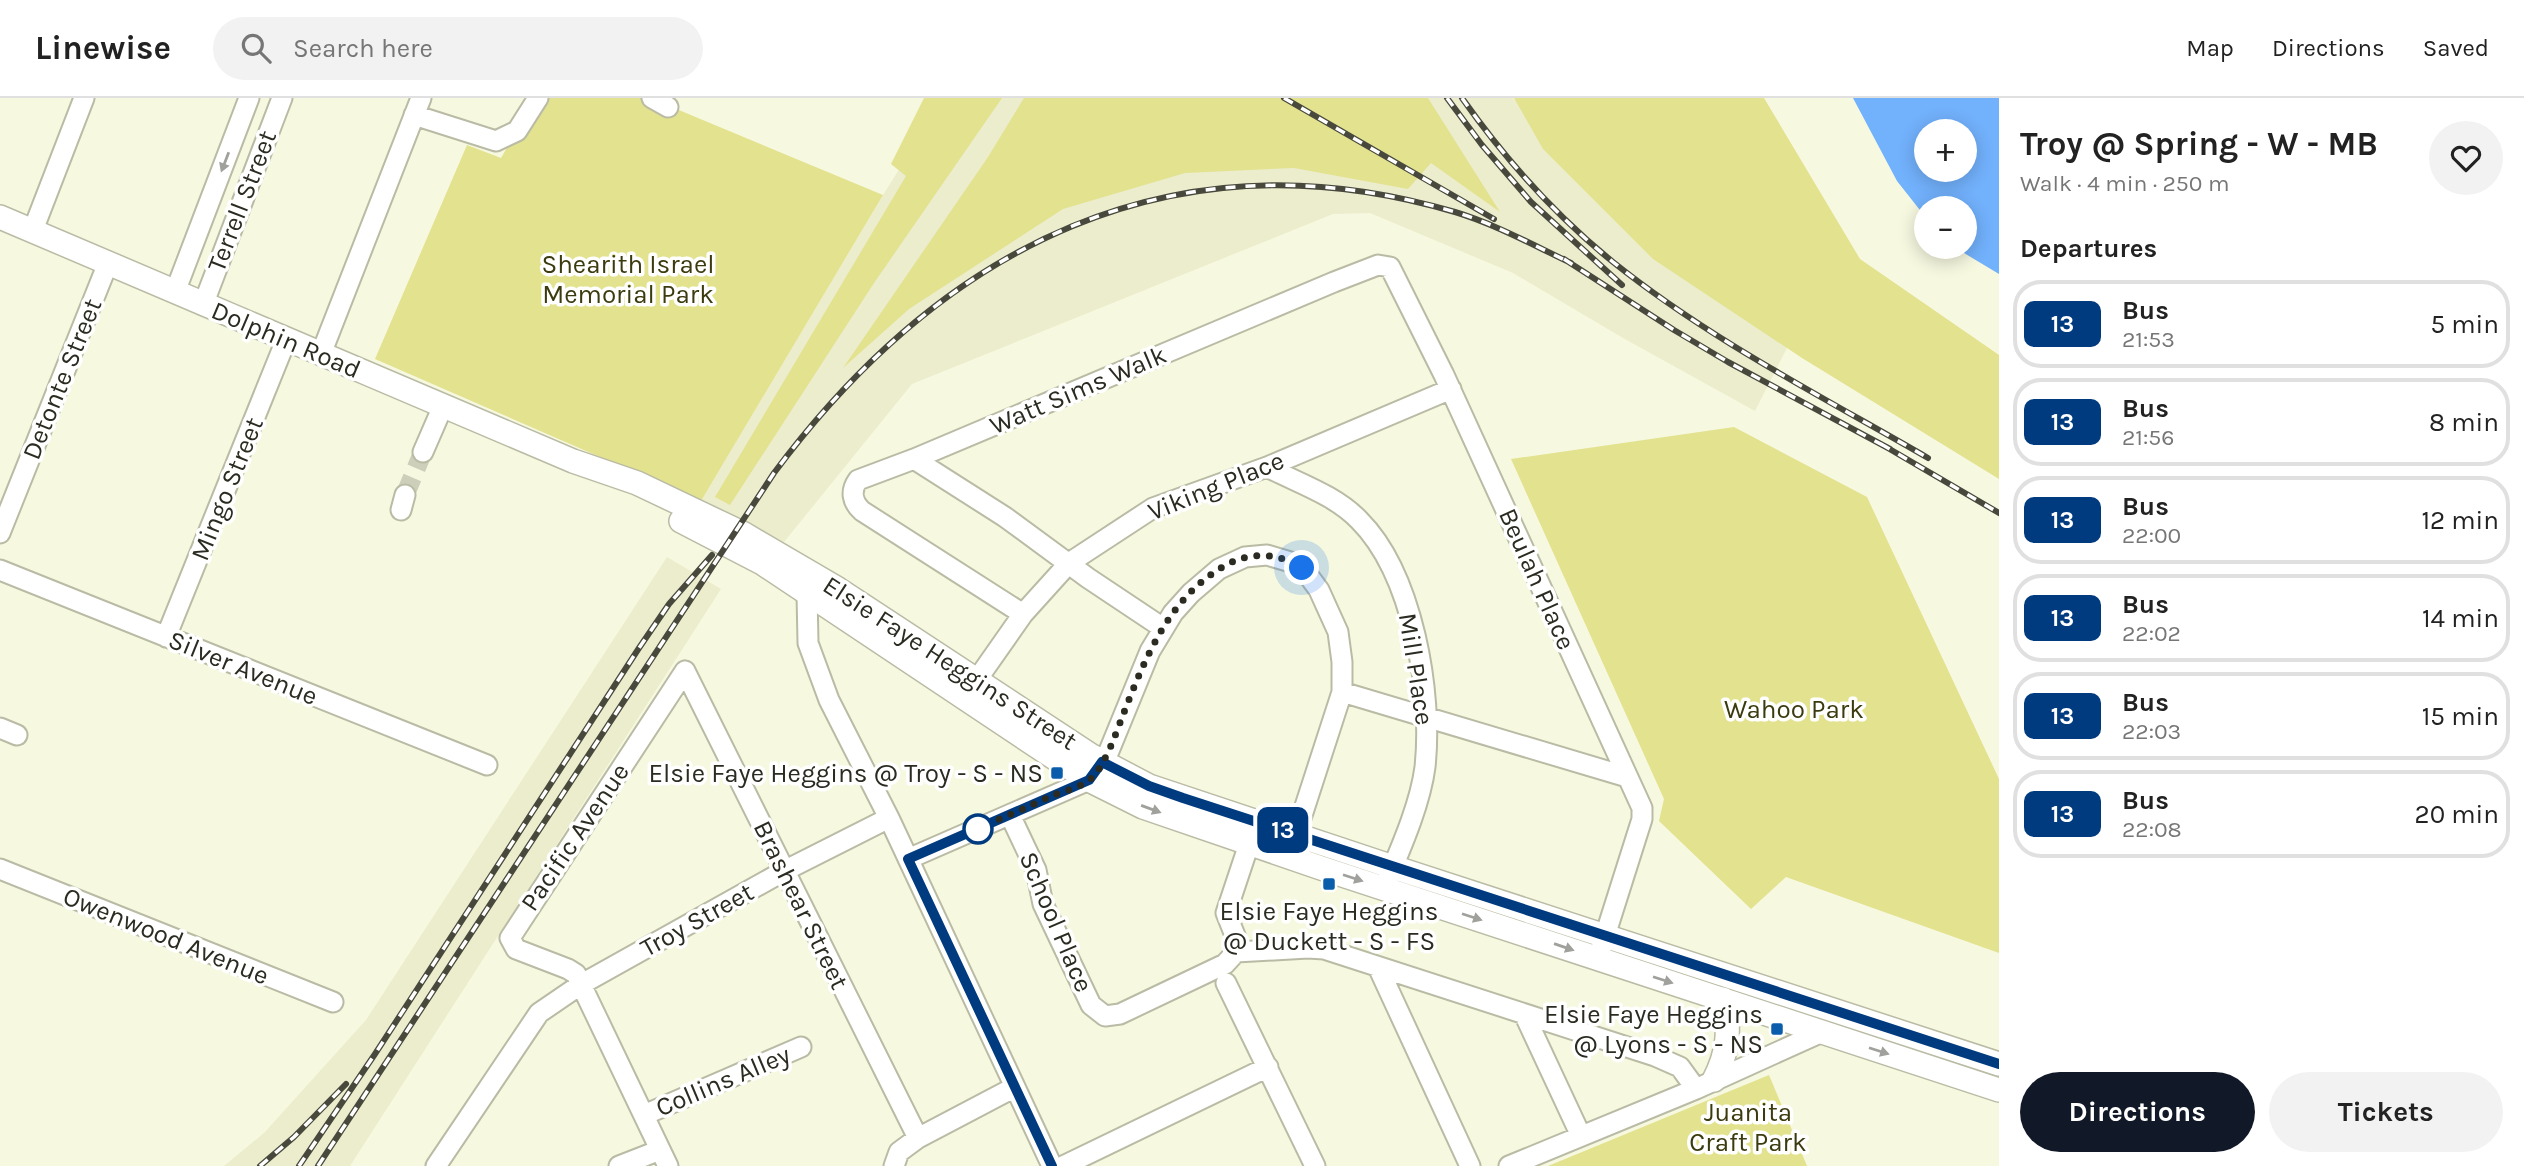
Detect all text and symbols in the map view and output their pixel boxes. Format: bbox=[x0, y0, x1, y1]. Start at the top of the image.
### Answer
search box bbox=[213, 17, 703, 80]
text: Linewise bbox=[35, 29, 171, 67]
icon: search bbox=[237, 29, 275, 67]
text: Search here bbox=[293, 33, 433, 64]
text: Map bbox=[2186, 34, 2234, 62]
text: Directions bbox=[2272, 34, 2385, 62]
text: Saved bbox=[2423, 34, 2489, 62]
map controls bbox=[1914, 119, 1977, 259]
button: + bbox=[1914, 119, 1977, 182]
button: heart bbox=[2429, 121, 2503, 195]
text: Troy @ Spring - W - MB bbox=[2020, 125, 2378, 163]
street label: Terrell Street bbox=[201, 126, 283, 276]
one-way arrow bbox=[219, 151, 230, 172]
text: Walk · 4 min · 250 m bbox=[2020, 170, 2229, 197]
button: − bbox=[1914, 196, 1977, 259]
text: Departures bbox=[2020, 233, 2157, 264]
park label: Shearith Israel Memorial Park bbox=[541, 249, 715, 310]
street label: Detonte Street bbox=[16, 294, 108, 464]
street label: Dolphin Road bbox=[207, 295, 365, 385]
text: Bus bbox=[2122, 295, 2169, 326]
text: 5 min bbox=[2430, 309, 2499, 340]
text: 13 bbox=[2051, 310, 2074, 338]
text: 21:53 bbox=[2122, 326, 2175, 353]
street label: Watt Sims Walk bbox=[985, 339, 1171, 441]
text: Bus bbox=[2122, 393, 2169, 424]
text: 8 min bbox=[2429, 407, 2499, 438]
text: 13 bbox=[2051, 408, 2074, 436]
street label: Mingo Street bbox=[184, 413, 270, 565]
text: 21:56 bbox=[2122, 424, 2174, 451]
street label: Viking Place bbox=[1143, 445, 1289, 527]
text: Bus bbox=[2122, 491, 2169, 522]
street label: Beulah Place bbox=[1492, 504, 1582, 654]
text: 12 min bbox=[2421, 505, 2499, 536]
text: 13 bbox=[2051, 506, 2074, 534]
text: 22:00 bbox=[2122, 522, 2181, 549]
your location bbox=[1284, 550, 1319, 585]
street label: Elsie Faye Heggins Street bbox=[817, 569, 1083, 757]
text: Bus bbox=[2122, 589, 2169, 620]
text: 14 min bbox=[2422, 603, 2499, 634]
text: 13 bbox=[2051, 604, 2074, 632]
street label: Mill Place bbox=[1392, 611, 1440, 727]
text: 22:02 bbox=[2122, 620, 2181, 647]
street label: Silver Avenue bbox=[164, 624, 322, 712]
text: Bus bbox=[2122, 687, 2169, 718]
park label: Wahoo Park bbox=[1724, 694, 1864, 725]
text: 15 min bbox=[2422, 701, 2499, 732]
text: 13 bbox=[2051, 702, 2074, 730]
text: 22:03 bbox=[2122, 718, 2181, 745]
street label: Pacific Avenue bbox=[514, 757, 636, 917]
place label: Elsie Faye Heggins @ Troy - S - NS bbox=[648, 758, 1043, 789]
marker: Elsie Faye Heggins @ Troy - S - NS bbox=[1049, 765, 1065, 781]
text: Bus bbox=[2122, 785, 2169, 816]
text: 20 min bbox=[2415, 799, 2499, 830]
text: 13 bbox=[2051, 800, 2074, 828]
one-way arrow bbox=[1141, 804, 1162, 815]
line badge: 13 bbox=[1252, 807, 1314, 853]
unlabelled marker bbox=[963, 814, 993, 844]
street label: Brashear Street bbox=[747, 816, 855, 995]
text: 13 bbox=[1271, 816, 1295, 844]
text: 22:08 bbox=[2122, 816, 2182, 843]
street label: School Place bbox=[1013, 847, 1099, 997]
one-way arrow bbox=[1342, 874, 1363, 884]
street label: Troy Street bbox=[635, 876, 759, 964]
marker: Elsie Faye Heggins @ Duckett - S - FS bbox=[1321, 876, 1337, 892]
street label: Owenwood Avenue bbox=[59, 881, 273, 991]
place label: Elsie Faye Heggins @ Duckett - S - FS bbox=[1220, 896, 1438, 957]
one-way arrow bbox=[1462, 912, 1483, 922]
one-way arrow bbox=[1553, 942, 1574, 953]
one-way arrow bbox=[1653, 975, 1674, 986]
place label: Elsie Faye Heggins @ Lyons - S - NS bbox=[1544, 999, 1763, 1060]
marker: Elsie Faye Heggins @ Lyons - S - NS bbox=[1769, 1021, 1785, 1037]
street label: Collins Alley bbox=[651, 1039, 795, 1123]
one-way arrow bbox=[1869, 1046, 1890, 1057]
button: Directions bbox=[2020, 1072, 2255, 1152]
button: Tickets bbox=[2269, 1072, 2503, 1152]
park label: Juanita Craft Park bbox=[1689, 1097, 1807, 1158]

